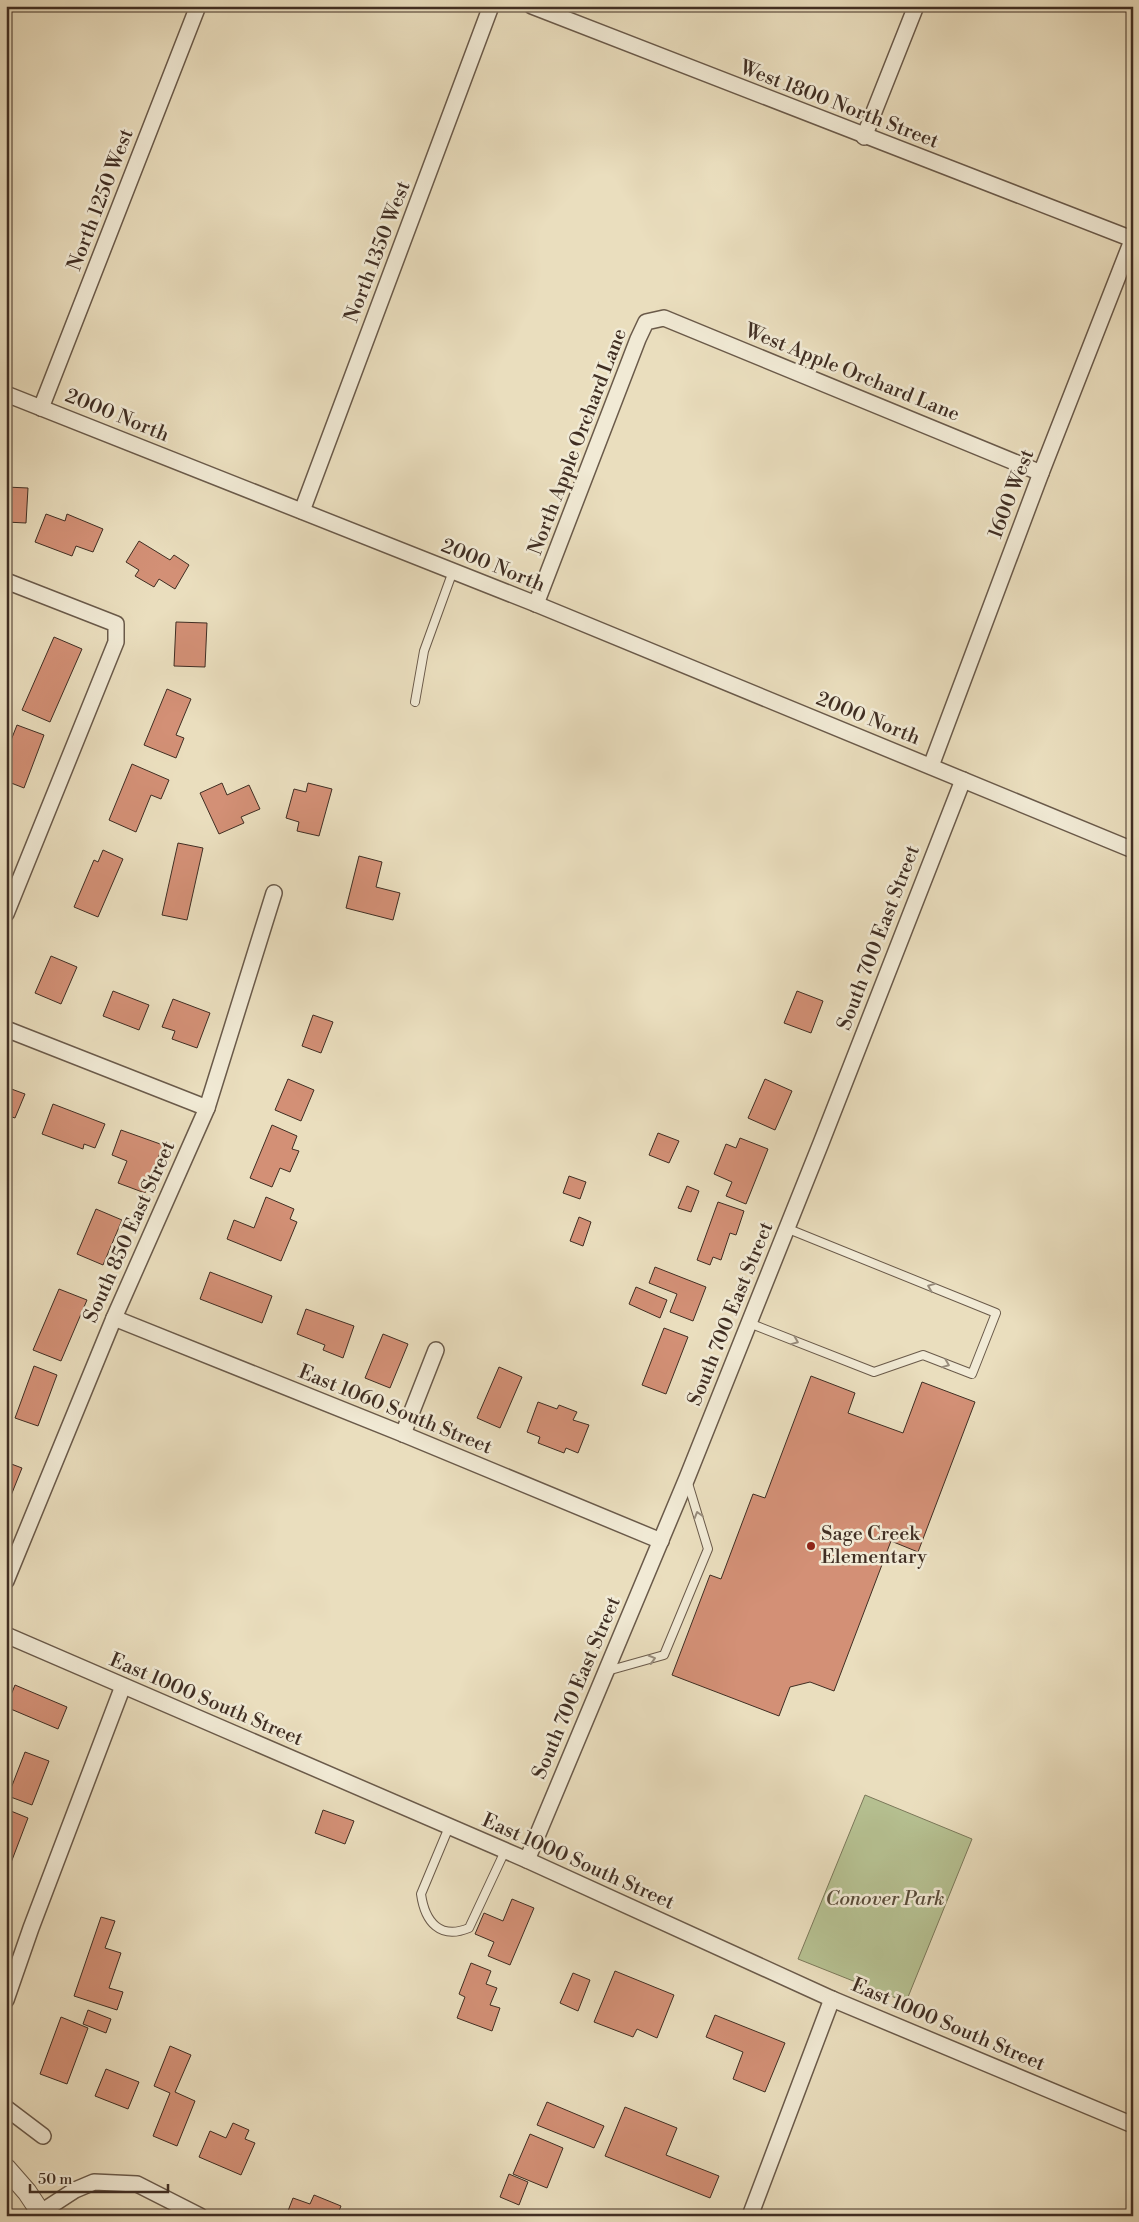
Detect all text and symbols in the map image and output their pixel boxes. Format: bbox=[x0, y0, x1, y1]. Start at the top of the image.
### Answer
street label: West 1800 North Street bbox=[735, 55, 942, 154]
street label: North 1250 West bbox=[62, 125, 140, 275]
street label: North 1350 West bbox=[340, 178, 416, 326]
street label: West Apple Orchard Lane bbox=[740, 318, 963, 428]
street label: North Apple Orchard Lane bbox=[523, 325, 633, 559]
street label: 2000 North bbox=[61, 384, 173, 448]
street label: 1600 West bbox=[984, 446, 1040, 542]
street label: 2000 North bbox=[437, 534, 549, 598]
street label: 2000 North bbox=[812, 687, 924, 751]
street label: South 700 East Street bbox=[832, 842, 926, 1034]
street label: South 850 East Street bbox=[79, 1137, 181, 1327]
street label: South 700 East Street bbox=[683, 1218, 779, 1410]
one-way arrow bbox=[928, 1283, 936, 1293]
one-way arrow bbox=[790, 1335, 798, 1345]
one-way arrow bbox=[941, 1358, 950, 1368]
street label: East 1060 South Street bbox=[295, 1360, 495, 1460]
one-way arrow bbox=[693, 1512, 703, 1520]
place label: Sage Creek Elementary bbox=[821, 1522, 927, 1570]
marker: Sage Creek Elementary bbox=[805, 1540, 817, 1552]
street label: South 700 East Street bbox=[527, 1593, 627, 1783]
street label: East 1000 South Street bbox=[105, 1648, 307, 1752]
one-way arrow bbox=[648, 1654, 656, 1664]
street label: East 1000 South Street bbox=[478, 1808, 678, 1916]
park label: Conover Park bbox=[826, 1887, 944, 1912]
street label: East 1000 South Street bbox=[847, 1973, 1049, 2077]
scale bar bbox=[30, 2162, 168, 2194]
text: 50 m bbox=[38, 2170, 72, 2189]

